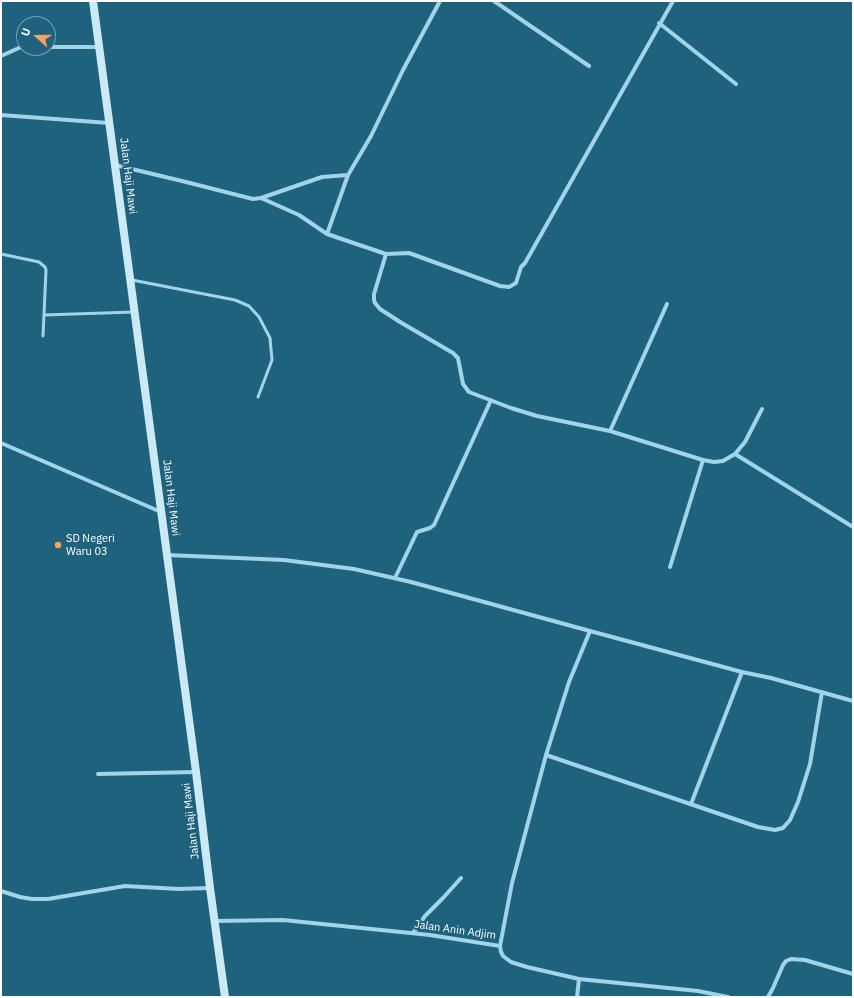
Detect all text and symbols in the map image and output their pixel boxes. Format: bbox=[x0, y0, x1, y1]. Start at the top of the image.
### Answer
north arrow bbox=[16, 16, 56, 56]
text: U bbox=[18, 26, 34, 38]
street label: Jalan Haji Mawi bbox=[117, 137, 139, 215]
street label: Jalan Haji Mawi bbox=[160, 459, 182, 537]
place label: SD Negeri Waru 03 bbox=[66, 532, 115, 558]
marker: SD Negeri Waru 03 bbox=[53, 540, 63, 550]
street label: Jalan Haji Mawi bbox=[180, 782, 202, 860]
street label: Jalan Anin Adjim bbox=[413, 918, 497, 942]

